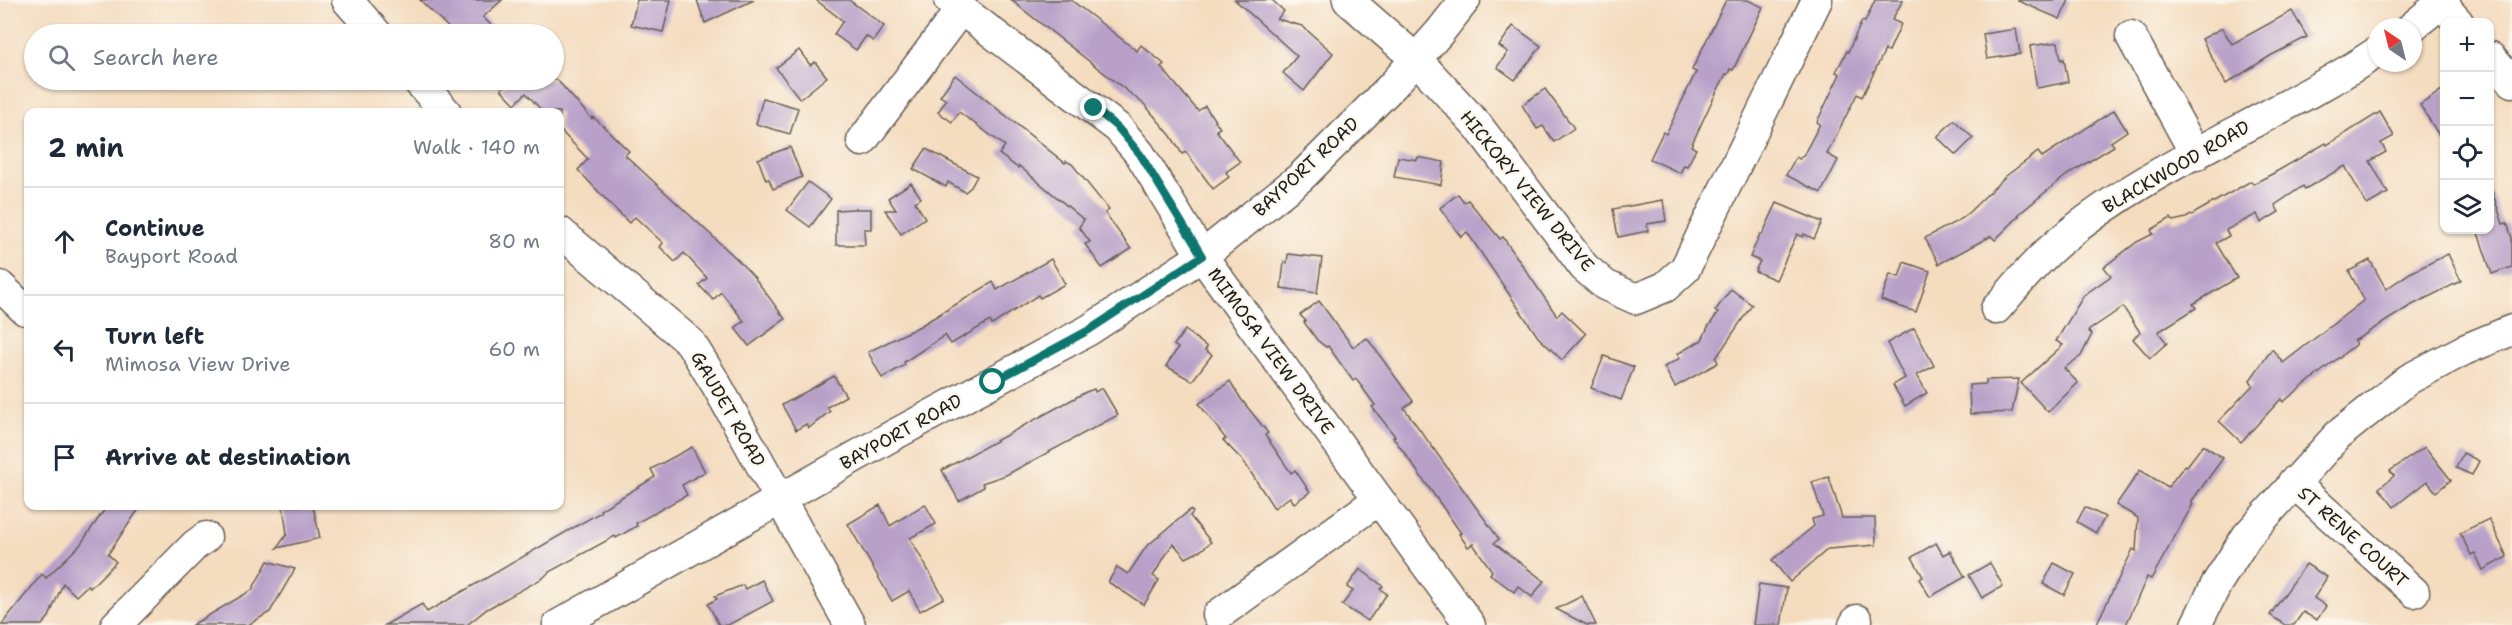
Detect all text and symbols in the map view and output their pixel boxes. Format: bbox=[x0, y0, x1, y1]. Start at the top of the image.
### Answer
north arrow bbox=[2368, 18, 2422, 72]
map controls bbox=[2440, 18, 2494, 234]
button: + bbox=[2440, 18, 2494, 72]
search box bbox=[24, 24, 564, 90]
icon: search bbox=[45, 41, 78, 74]
text: Search here bbox=[93, 43, 219, 72]
button: − bbox=[2440, 72, 2494, 126]
route end bbox=[1080, 94, 1106, 120]
street label: HICKORY VIEW DRIVE bbox=[1455, 105, 1599, 277]
street label: BAYPORT ROAD bbox=[1248, 112, 1364, 222]
street label: BLACKWOOD ROAD bbox=[2098, 115, 2254, 219]
button: locate bbox=[2440, 126, 2494, 180]
text: 2 min bbox=[48, 130, 124, 165]
text: Walk · 140 m bbox=[413, 134, 540, 160]
button: layers bbox=[2440, 180, 2494, 234]
text: Continue bbox=[105, 214, 205, 243]
icon: ahead bbox=[48, 225, 81, 258]
text: 80 m bbox=[488, 228, 540, 254]
text: Bayport Road bbox=[105, 243, 238, 269]
street label: MIMOSA VIEW DRIVE bbox=[1202, 263, 1340, 439]
text: Turn left bbox=[105, 322, 204, 351]
icon: left bbox=[48, 333, 81, 366]
text: 60 m bbox=[488, 336, 540, 362]
street label: GAUDET ROAD bbox=[685, 347, 771, 471]
text: Mimosa View Drive bbox=[105, 351, 291, 377]
route start bbox=[979, 368, 1005, 394]
street label: BAYPORT ROAD bbox=[836, 388, 966, 475]
icon: arrive bbox=[48, 441, 81, 474]
text: Arrive at destination bbox=[105, 443, 351, 472]
street label: ST RENE COURT bbox=[2293, 481, 2413, 593]

